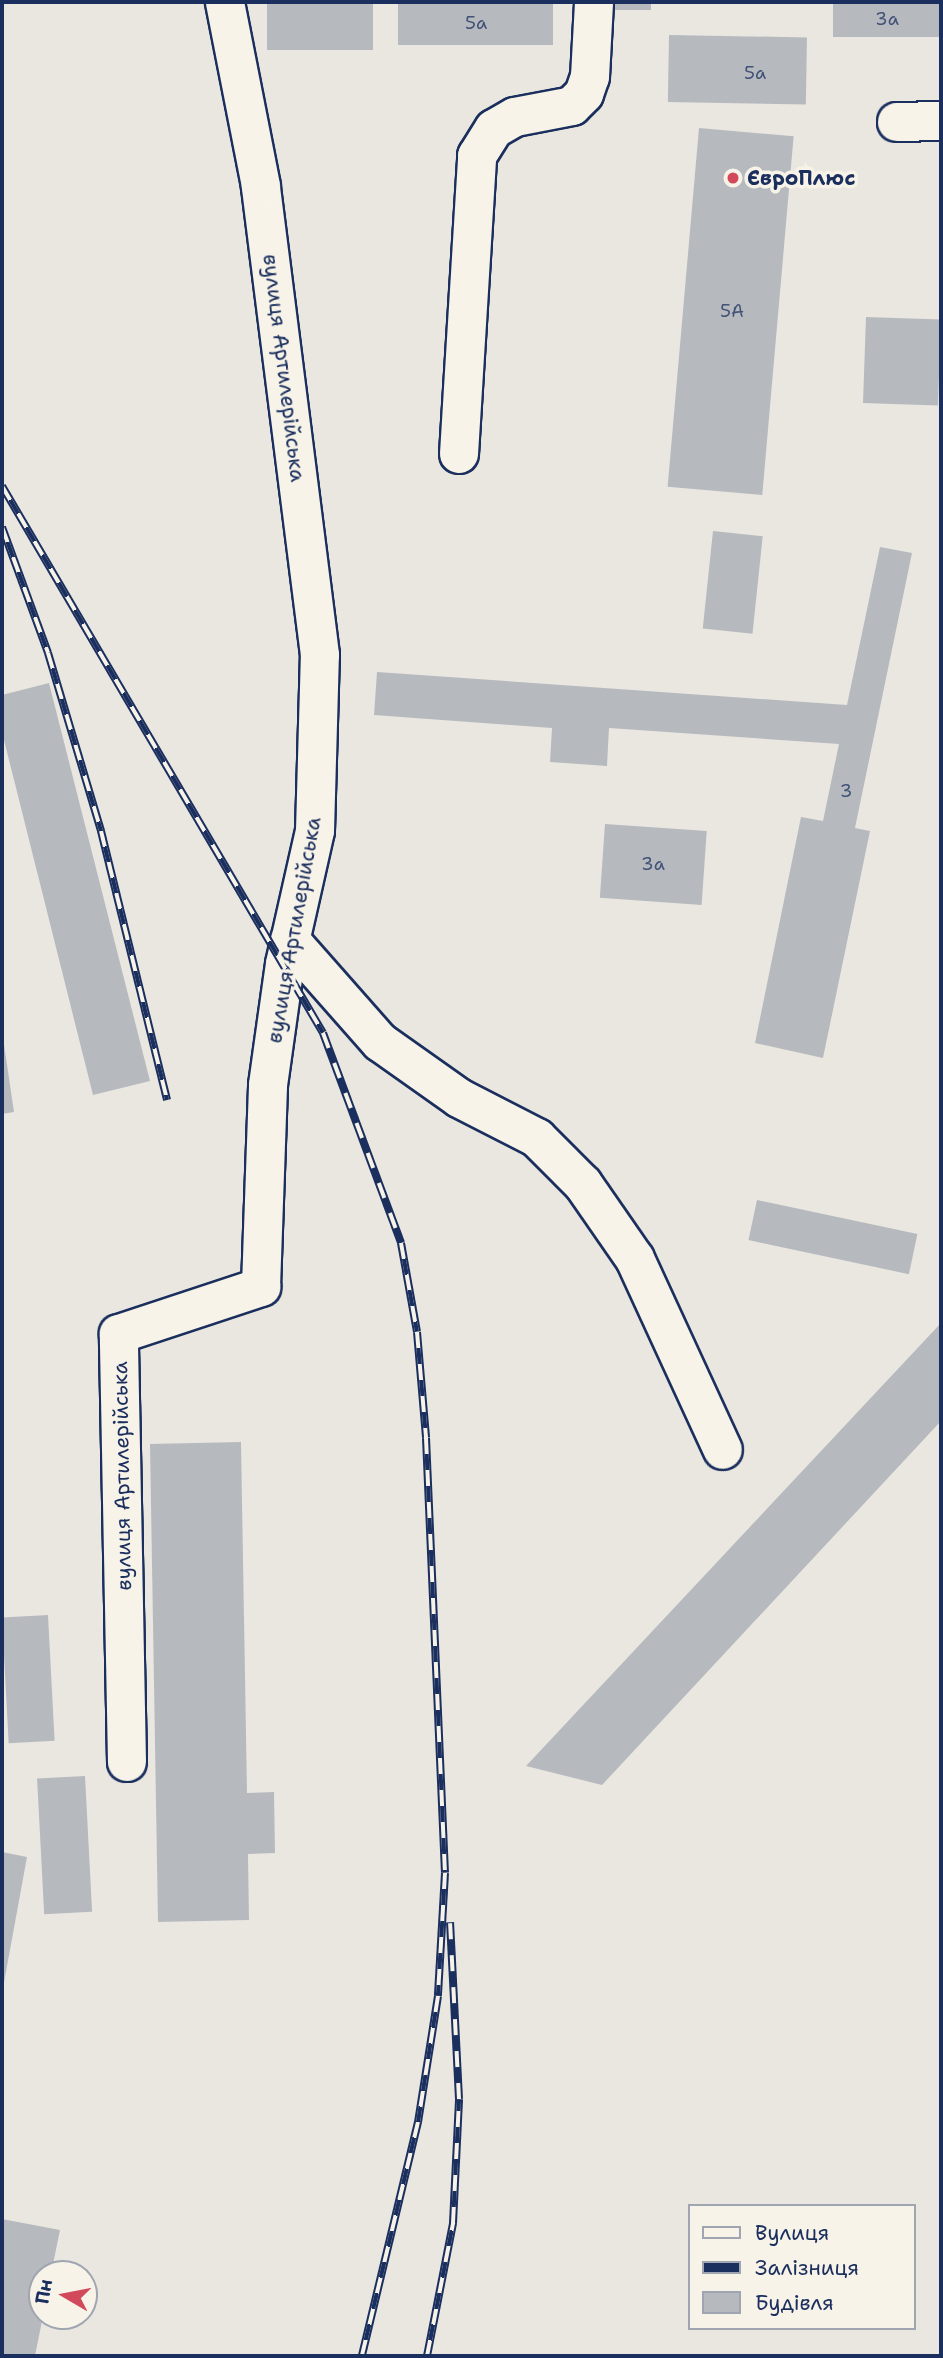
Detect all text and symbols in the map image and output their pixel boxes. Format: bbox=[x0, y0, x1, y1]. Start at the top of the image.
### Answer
house number: 3а bbox=[875, 8, 899, 30]
house number: 5а bbox=[465, 12, 487, 34]
house number: 5а bbox=[744, 62, 766, 84]
place label: ЄвроПлюс bbox=[747, 165, 856, 191]
marker: ЄвроПлюс bbox=[725, 170, 741, 186]
street label: вулиця Артилерійська bbox=[258, 253, 310, 483]
house number: 5А bbox=[720, 300, 744, 322]
house number: 3 bbox=[840, 780, 852, 802]
street label: вулиця Артилерійська bbox=[262, 815, 326, 1045]
house number: 3а bbox=[641, 853, 665, 875]
street label: вулиця Артилерійська bbox=[107, 1361, 137, 1591]
legend bbox=[688, 2204, 915, 2330]
text: Вулиця bbox=[755, 2219, 829, 2247]
text: Залізниця bbox=[755, 2254, 859, 2282]
north arrow bbox=[28, 2260, 98, 2330]
text: Пн bbox=[29, 2277, 58, 2306]
text: Будівля bbox=[755, 2289, 834, 2317]

